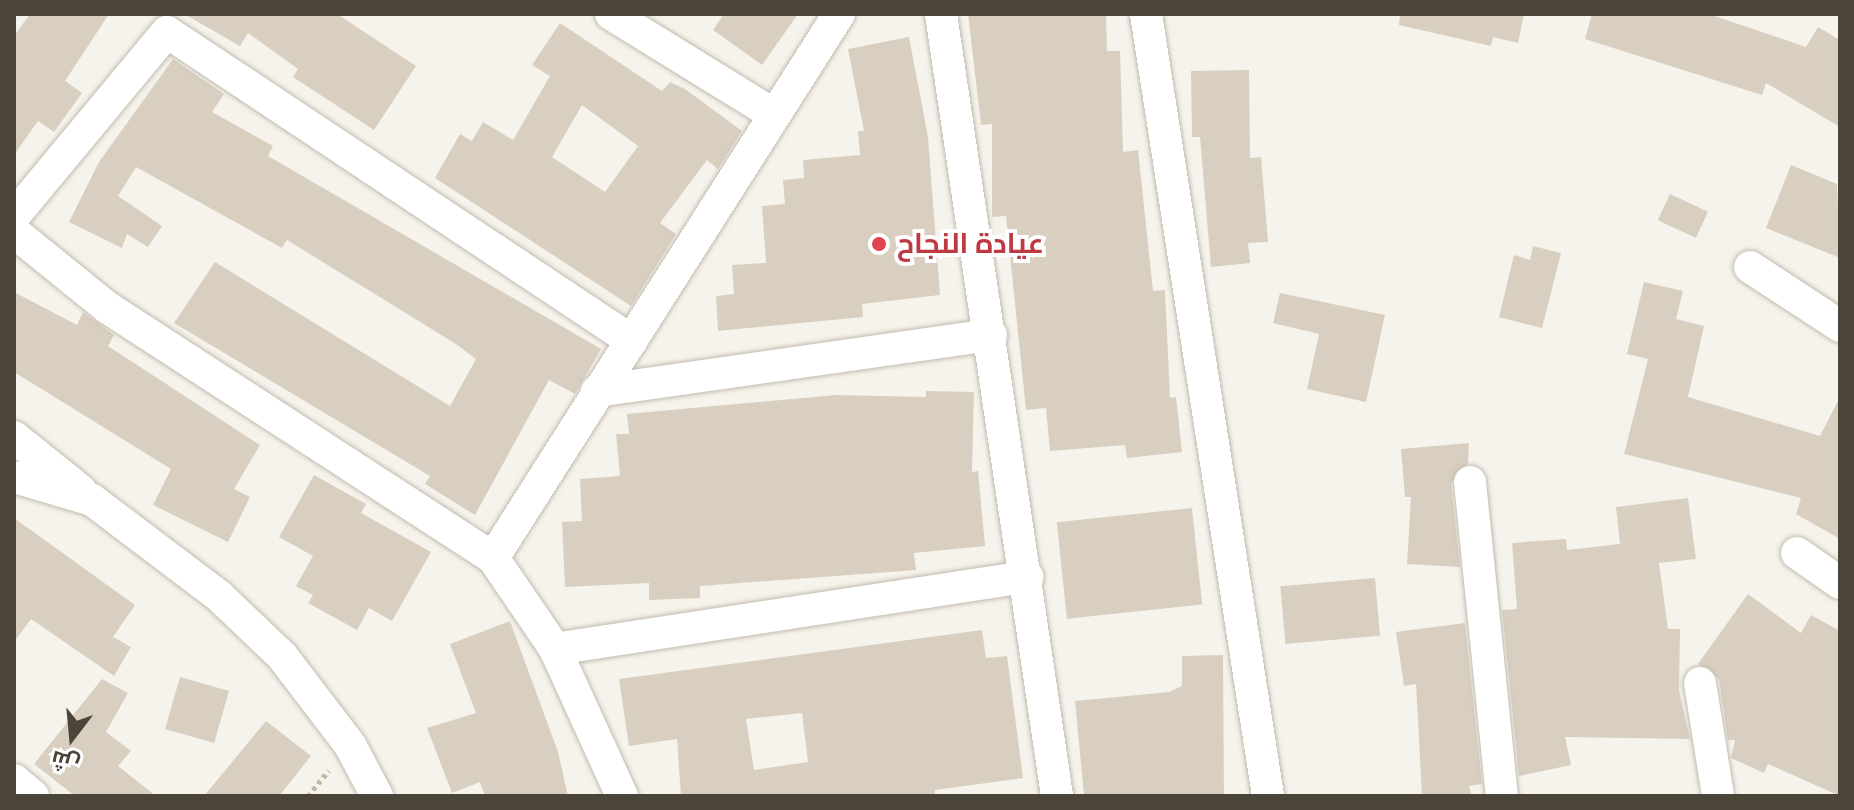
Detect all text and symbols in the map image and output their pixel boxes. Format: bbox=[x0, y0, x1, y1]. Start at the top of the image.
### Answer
place label: عيادة النجاح bbox=[897, 227, 1044, 261]
marker: عيادة النجاح bbox=[868, 233, 890, 255]
north arrow bbox=[32, 698, 112, 778]
text: ش bbox=[48, 746, 82, 777]

